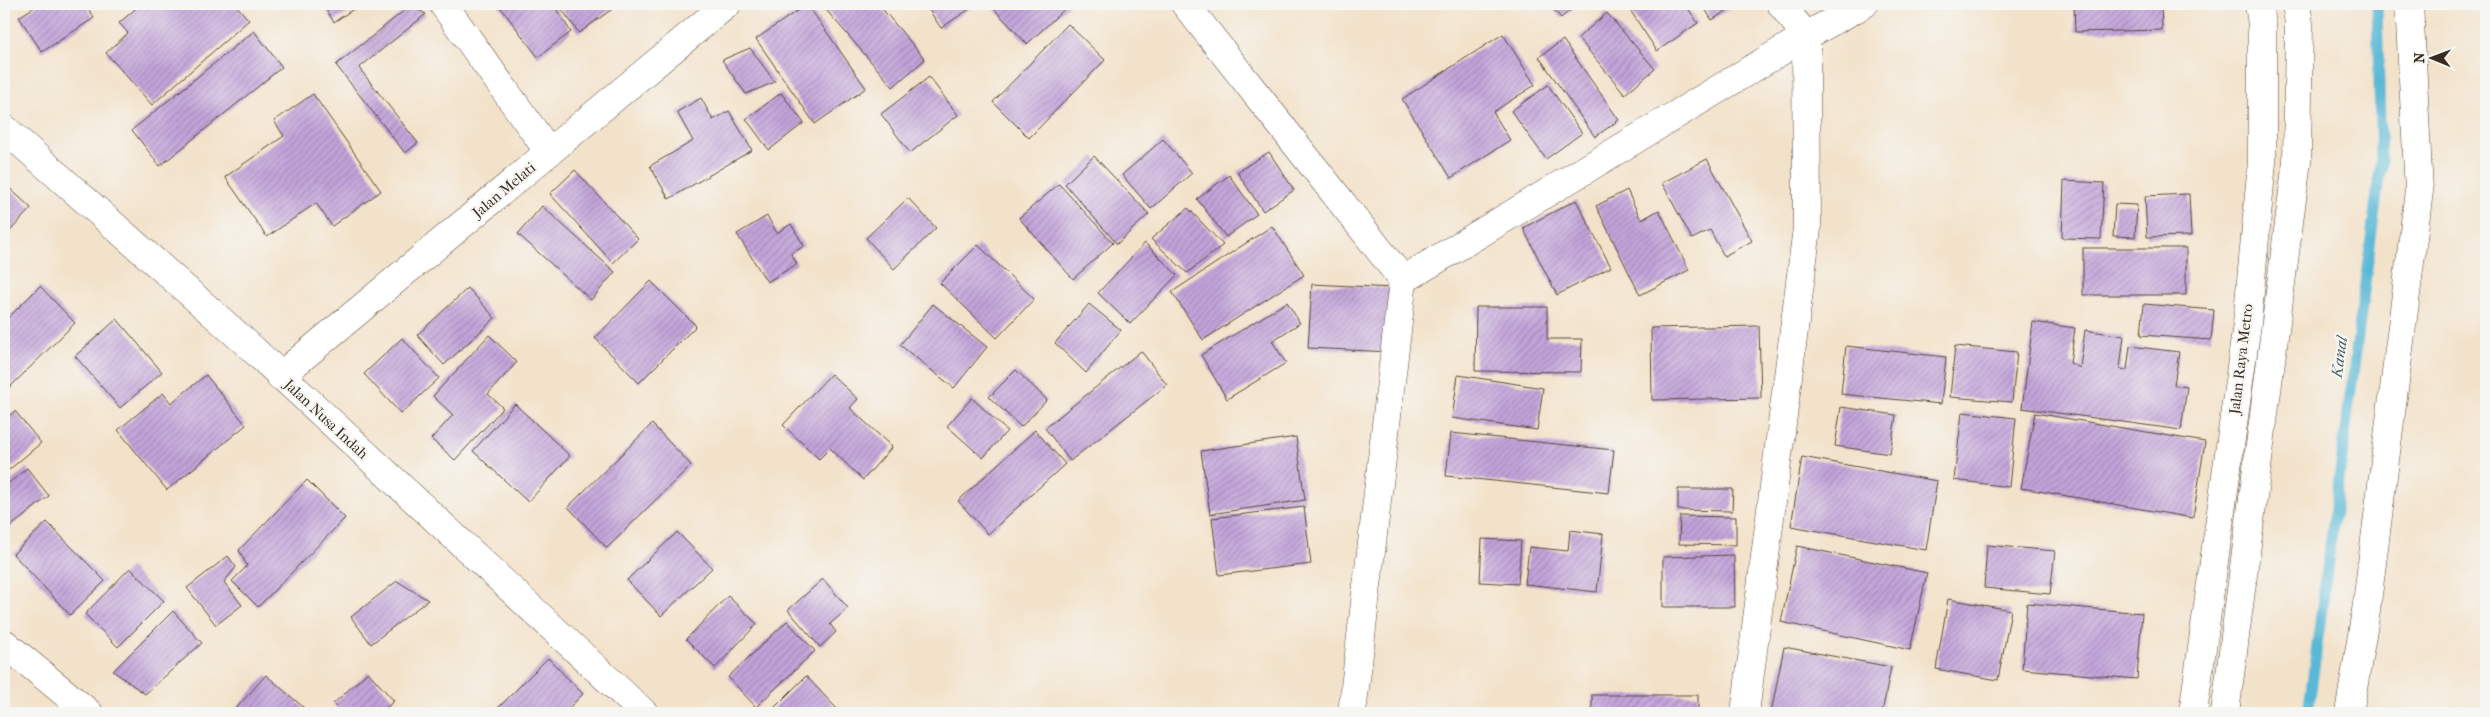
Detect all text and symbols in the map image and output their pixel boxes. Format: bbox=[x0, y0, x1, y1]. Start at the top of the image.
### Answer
north arrow bbox=[2408, 32, 2458, 82]
text: N bbox=[2411, 52, 2428, 63]
street label: Jalan Melati bbox=[468, 158, 540, 222]
street label: Jalan Raya Metro bbox=[2225, 302, 2257, 416]
water label: Kanal bbox=[2327, 333, 2352, 380]
street label: Jalan Nusa Indah bbox=[279, 375, 372, 463]

